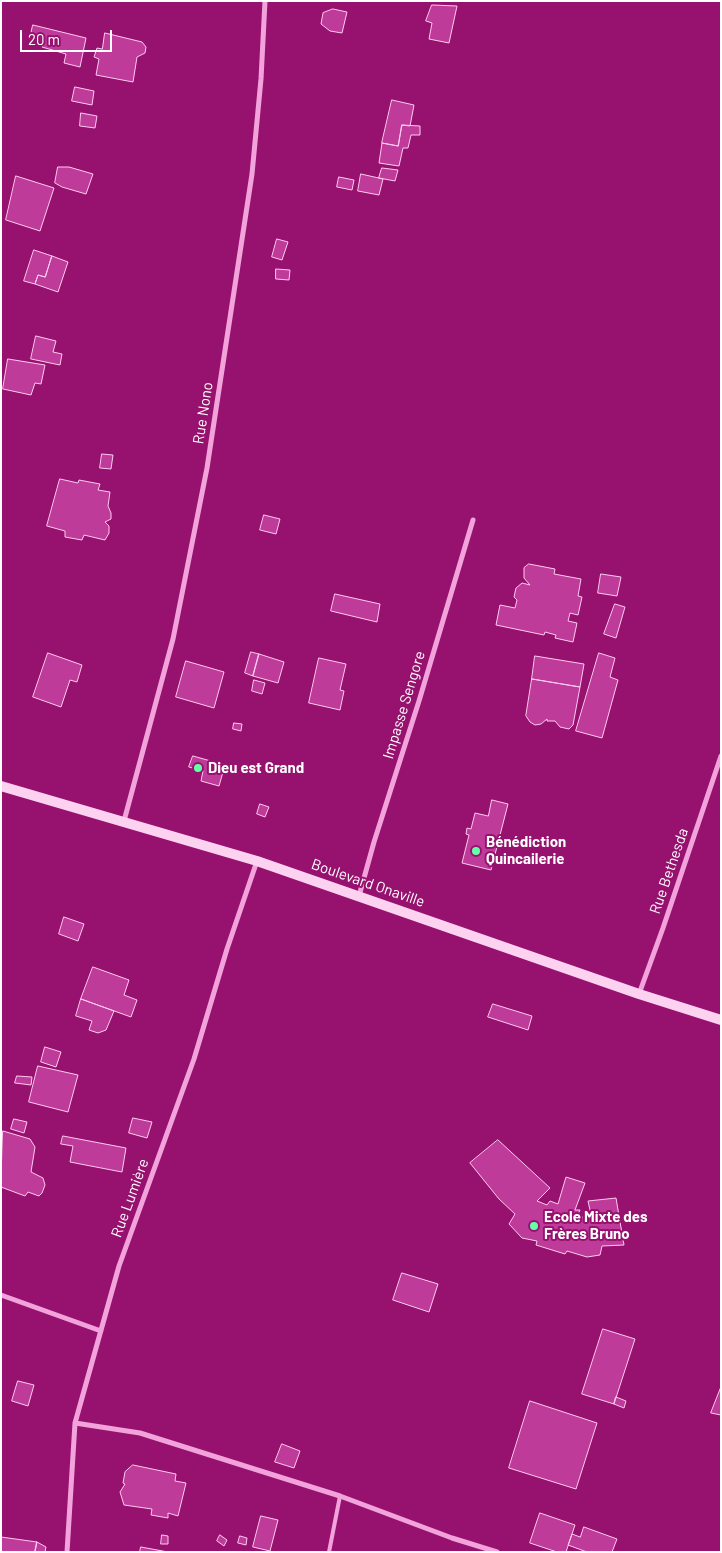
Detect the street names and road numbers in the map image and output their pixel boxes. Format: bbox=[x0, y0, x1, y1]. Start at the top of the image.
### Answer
street label: Rue Nono bbox=[189, 381, 217, 445]
street label: Impasse Sengore bbox=[379, 649, 429, 761]
street label: Rue Bethesda bbox=[646, 826, 692, 916]
street label: Boulevard Onaville bbox=[309, 855, 427, 911]
street label: Rue Lumière bbox=[107, 1156, 153, 1240]

